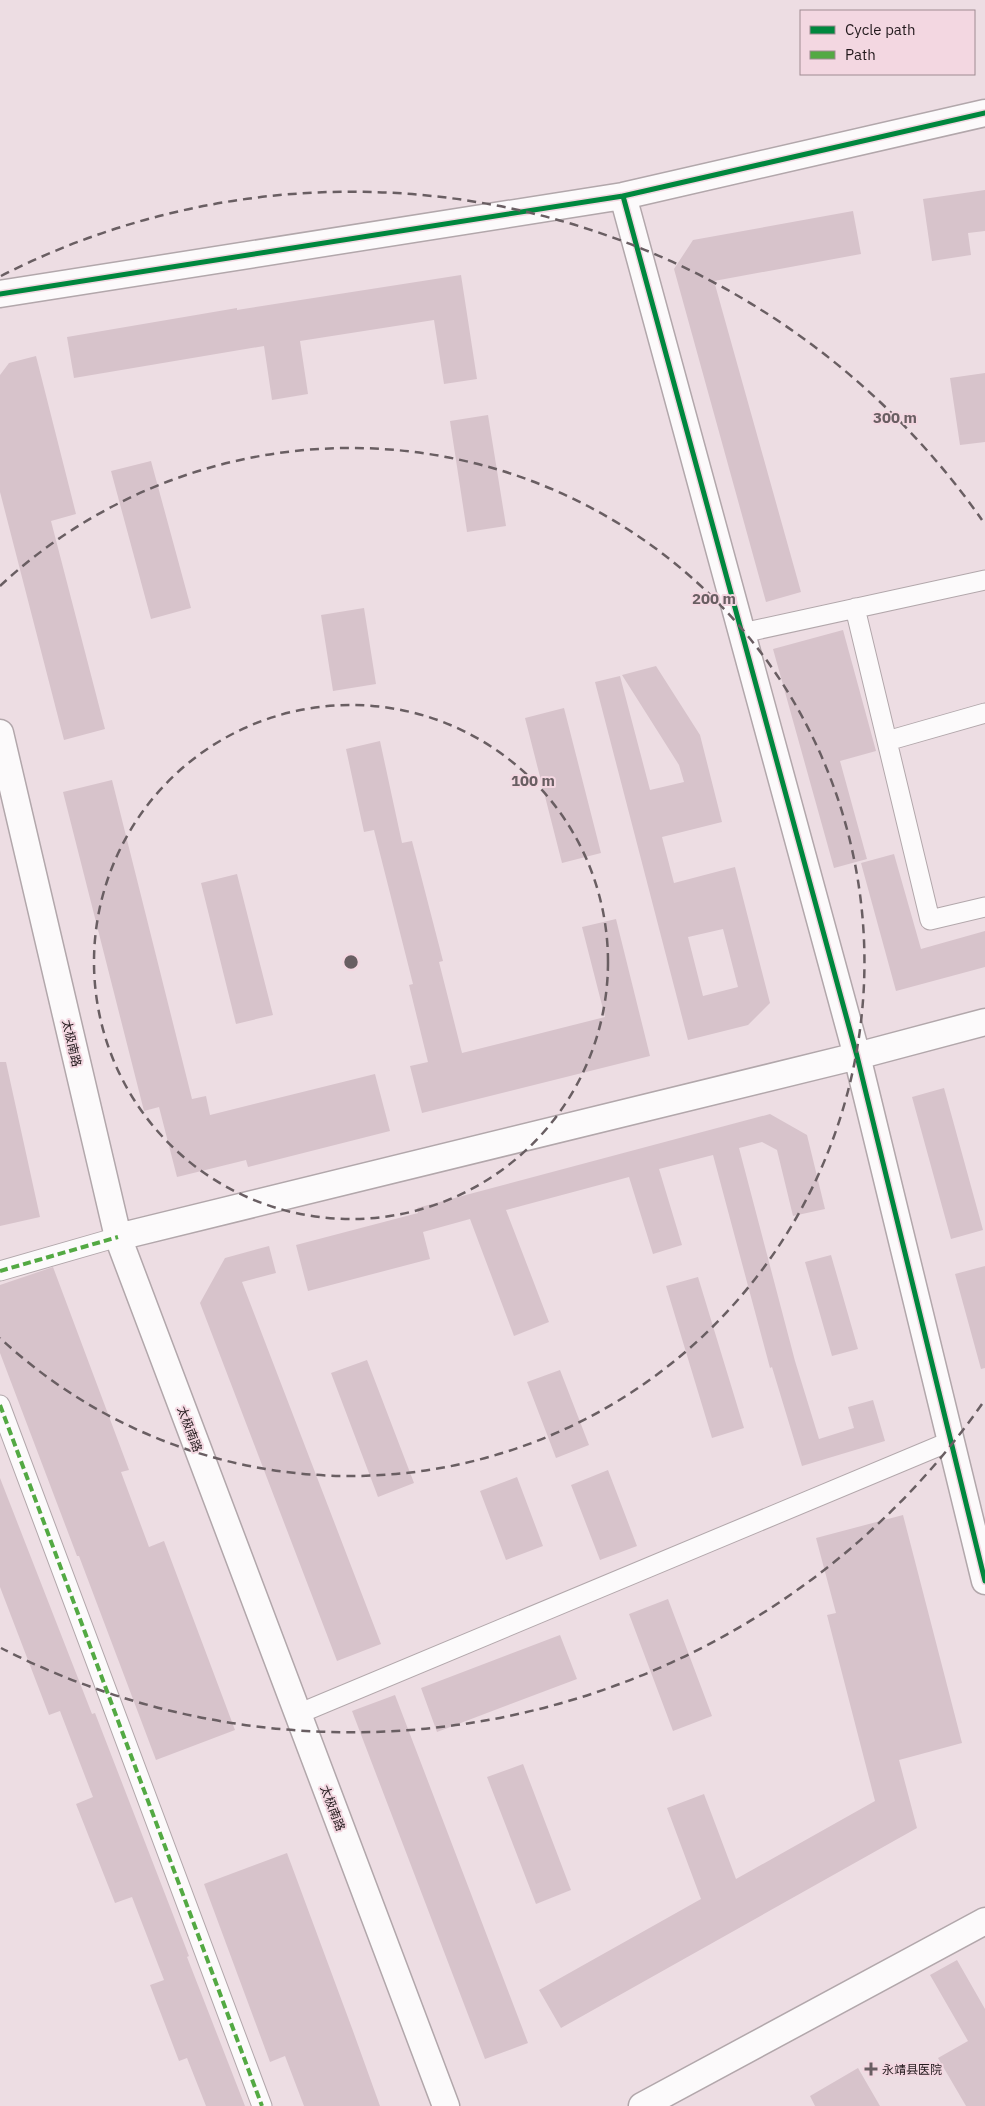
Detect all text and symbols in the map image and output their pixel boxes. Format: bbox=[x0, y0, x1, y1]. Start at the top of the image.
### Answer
legend bbox=[800, 10, 975, 75]
text: Cycle path bbox=[845, 20, 916, 39]
text: Path bbox=[845, 45, 876, 64]
text: 300 m bbox=[873, 408, 917, 427]
text: 200 m bbox=[692, 589, 736, 608]
text: 100 m bbox=[511, 771, 555, 790]
centre of rings bbox=[342, 953, 360, 971]
street label: 太极南路 bbox=[59, 1018, 85, 1068]
street label: 太极南路 bbox=[174, 1404, 206, 1454]
street label: 太极南路 bbox=[317, 1783, 349, 1833]
marker: 永靖县医院 bbox=[864, 2062, 878, 2076]
place label: 永靖县医院 bbox=[882, 2062, 942, 2077]

